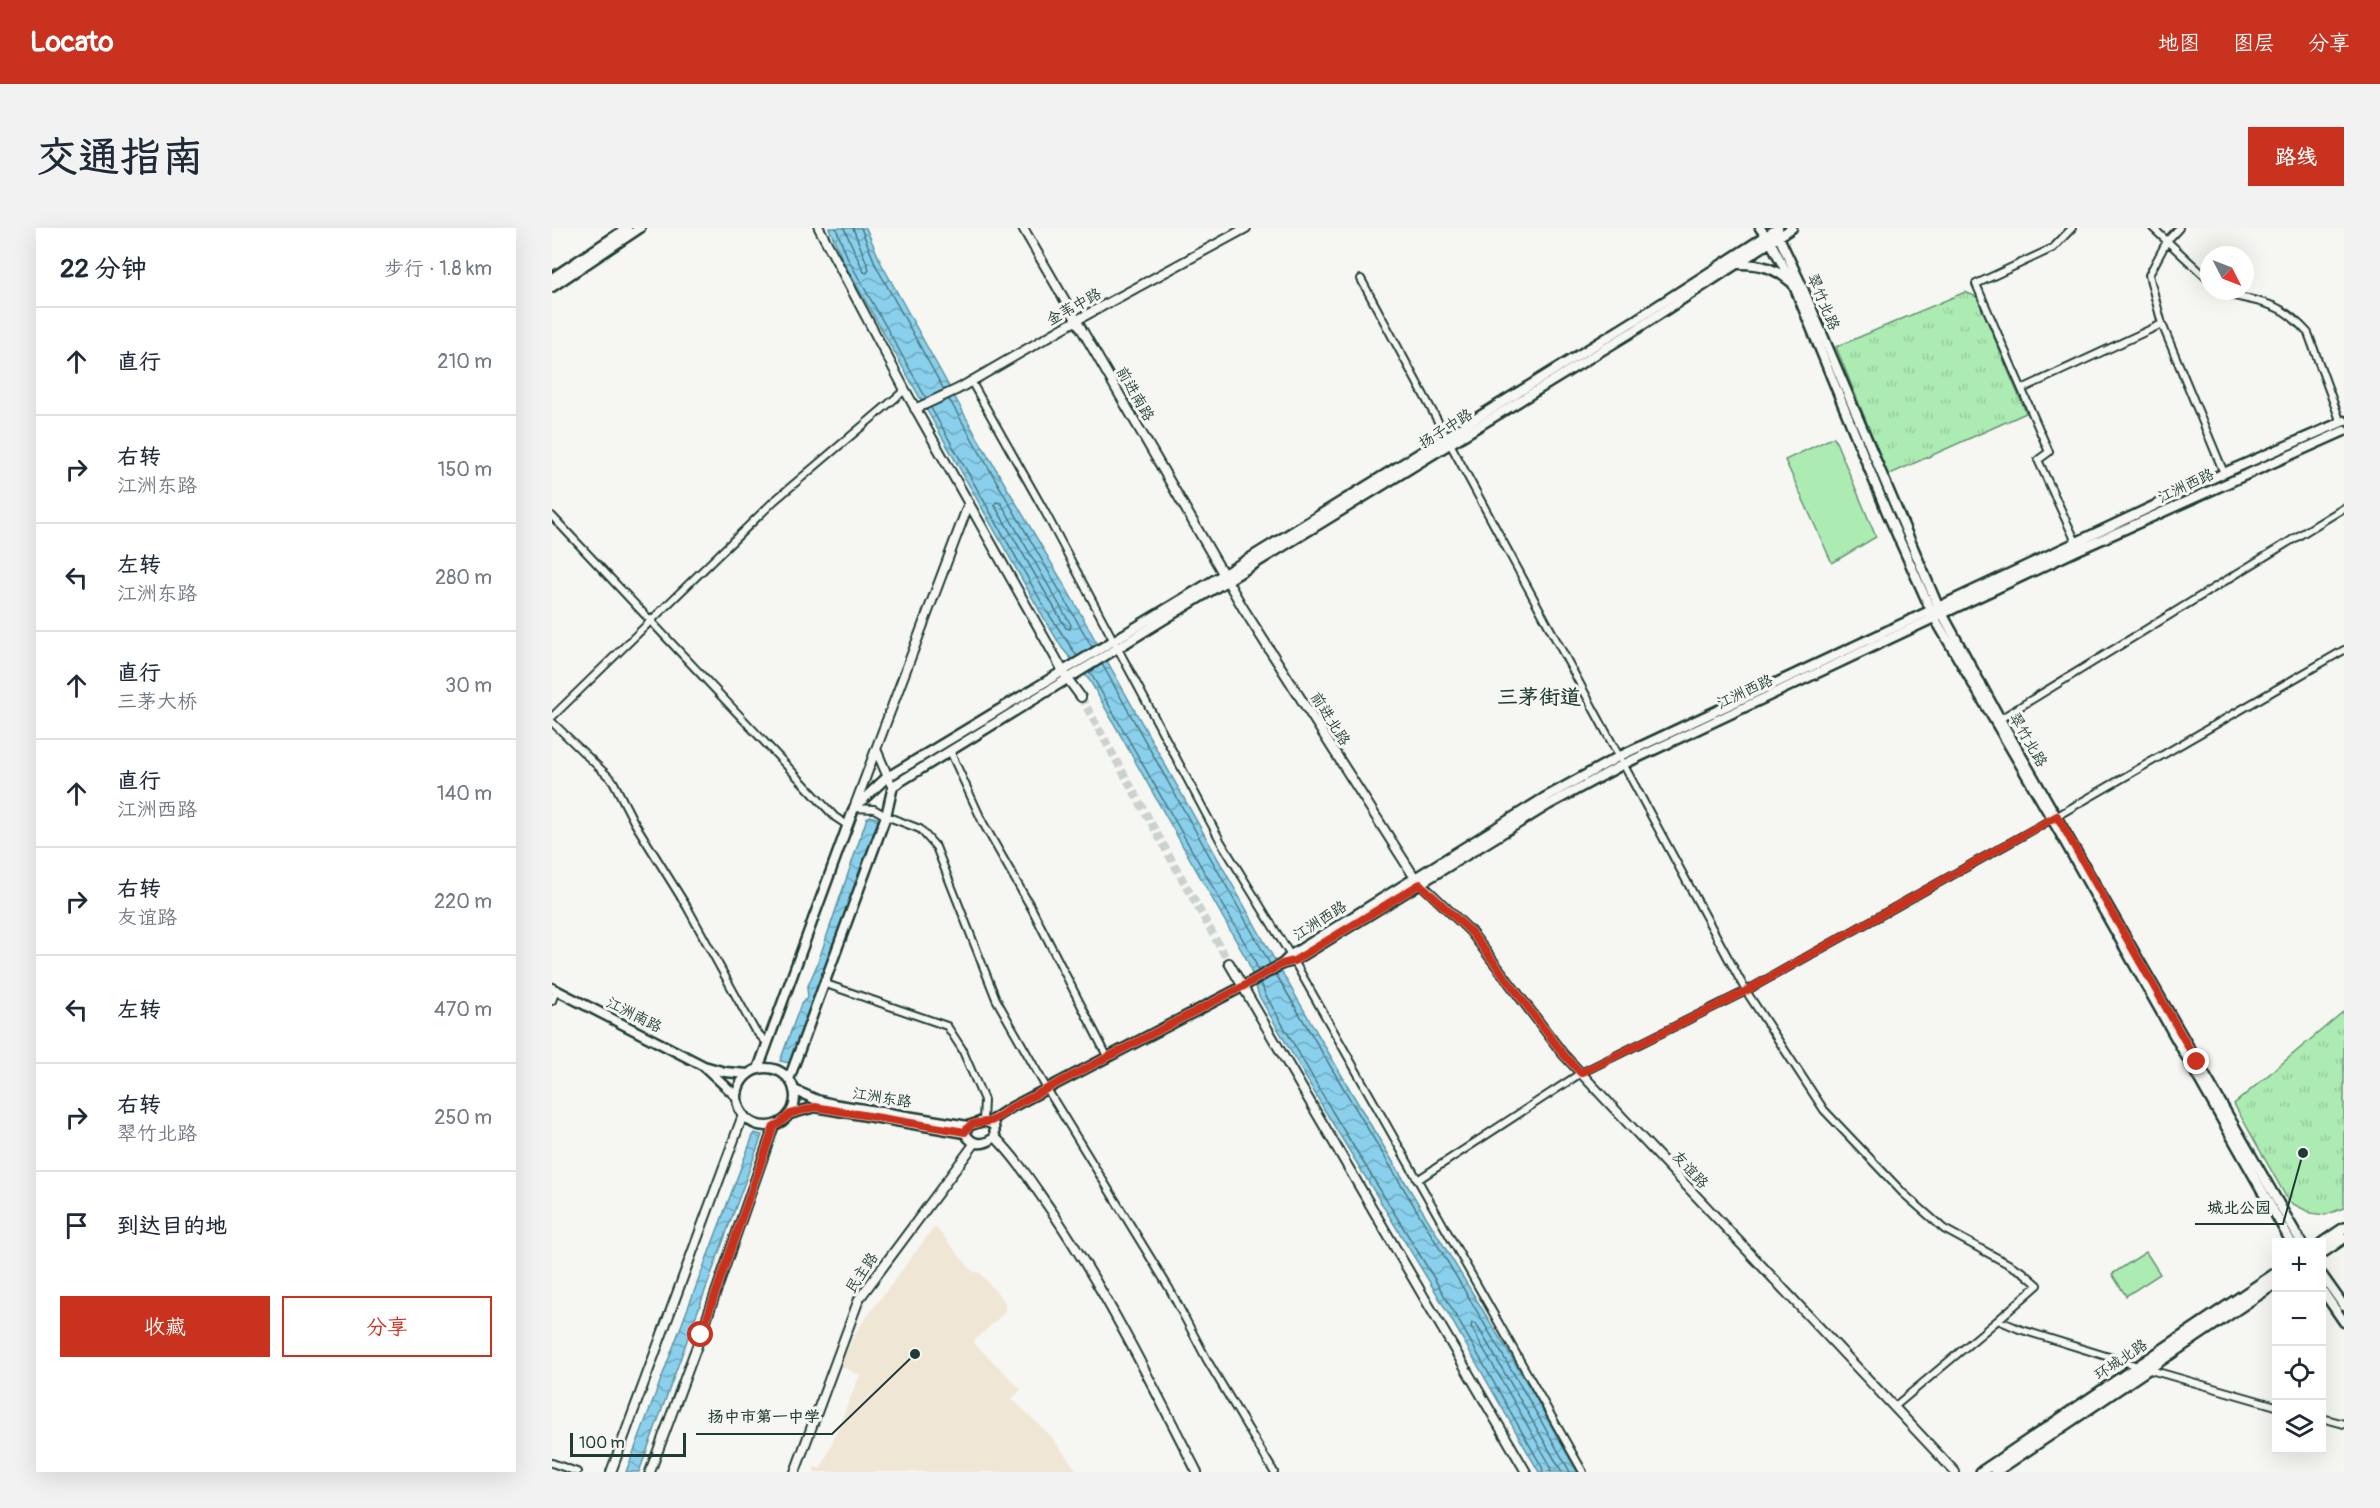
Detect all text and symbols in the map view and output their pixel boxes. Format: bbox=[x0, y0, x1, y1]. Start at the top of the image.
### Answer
text: Locato bbox=[30, 25, 114, 60]
text: 地图 bbox=[2158, 30, 2200, 57]
text: 图层 bbox=[2233, 30, 2275, 57]
text: 分享 bbox=[2308, 30, 2350, 57]
button: 路线 bbox=[2248, 127, 2344, 186]
text: 交通指南 bbox=[36, 132, 204, 184]
north arrow bbox=[2200, 246, 2254, 300]
text: 22 分钟 bbox=[60, 253, 147, 285]
text: 步行 · 1.8 km bbox=[384, 256, 492, 281]
street label: 翠竹北路 bbox=[1803, 271, 1843, 333]
street label: 金苇中路 bbox=[1043, 284, 1105, 330]
icon: ahead bbox=[60, 345, 93, 378]
text: 直行 bbox=[117, 348, 161, 376]
text: 210 m bbox=[437, 349, 492, 374]
street label: 前进南路 bbox=[1112, 363, 1158, 425]
street label: 扬子中路 bbox=[1416, 405, 1476, 453]
text: 右转 bbox=[117, 443, 161, 471]
icon: right bbox=[60, 453, 93, 486]
text: 150 m bbox=[438, 457, 492, 482]
street label: 江洲西路 bbox=[2155, 465, 2217, 507]
text: 江洲东路 bbox=[117, 473, 197, 498]
text: 左转 bbox=[117, 551, 161, 579]
icon: left bbox=[60, 561, 93, 594]
text: 280 m bbox=[435, 565, 492, 590]
text: 江洲东路 bbox=[117, 581, 197, 606]
text: 直行 bbox=[117, 659, 161, 687]
icon: ahead bbox=[60, 669, 93, 702]
street label: 江洲西路 bbox=[1714, 671, 1776, 713]
text: 30 m bbox=[445, 673, 492, 698]
district label: 三茅街道 bbox=[1497, 684, 1581, 711]
text: 三茅大桥 bbox=[117, 689, 197, 714]
street label: 前进北路 bbox=[1306, 689, 1354, 749]
street label: 翠竹北路 bbox=[2005, 709, 2051, 771]
text: 直行 bbox=[117, 767, 161, 795]
icon: ahead bbox=[60, 777, 93, 810]
text: 140 m bbox=[437, 781, 492, 806]
text: 江洲西路 bbox=[117, 797, 197, 822]
text: 右转 bbox=[117, 875, 161, 903]
icon: right bbox=[60, 885, 93, 918]
text: 220 m bbox=[434, 889, 492, 914]
street label: 江洲西路 bbox=[1290, 897, 1350, 945]
text: 友谊路 bbox=[117, 905, 177, 930]
icon: left bbox=[60, 993, 93, 1026]
street label: 江洲南路 bbox=[603, 993, 665, 1037]
text: 左转 bbox=[117, 996, 161, 1024]
text: 470 m bbox=[434, 997, 492, 1022]
route end bbox=[2183, 1048, 2209, 1074]
street label: 江洲东路 bbox=[851, 1084, 913, 1112]
text: 右转 bbox=[117, 1091, 161, 1119]
icon: right bbox=[60, 1101, 93, 1134]
text: 250 m bbox=[434, 1105, 492, 1130]
text: 翠竹北路 bbox=[117, 1121, 197, 1146]
street label: 友谊路 bbox=[1668, 1147, 1712, 1193]
callout: 城北公园 bbox=[2195, 1190, 2283, 1224]
text: 城北公园 bbox=[2207, 1198, 2271, 1218]
icon: arrive bbox=[60, 1209, 93, 1242]
text: 到达目的地 bbox=[117, 1212, 227, 1240]
map controls bbox=[2272, 1238, 2326, 1454]
button: + bbox=[2272, 1238, 2326, 1292]
street label: 民主路 bbox=[842, 1249, 882, 1297]
button: − bbox=[2272, 1292, 2326, 1346]
button: 收藏 bbox=[60, 1296, 270, 1357]
button: 分享 bbox=[282, 1296, 492, 1357]
route start bbox=[687, 1321, 713, 1347]
street label: 环城北路 bbox=[2091, 1335, 2151, 1385]
button: locate bbox=[2272, 1346, 2326, 1400]
callout: 扬中市第一中学 bbox=[696, 1400, 832, 1434]
button: layers bbox=[2272, 1400, 2326, 1454]
text: 扬中市第一中学 bbox=[708, 1407, 820, 1427]
scale bar bbox=[570, 1430, 686, 1458]
text: 100 m bbox=[579, 1433, 625, 1453]

